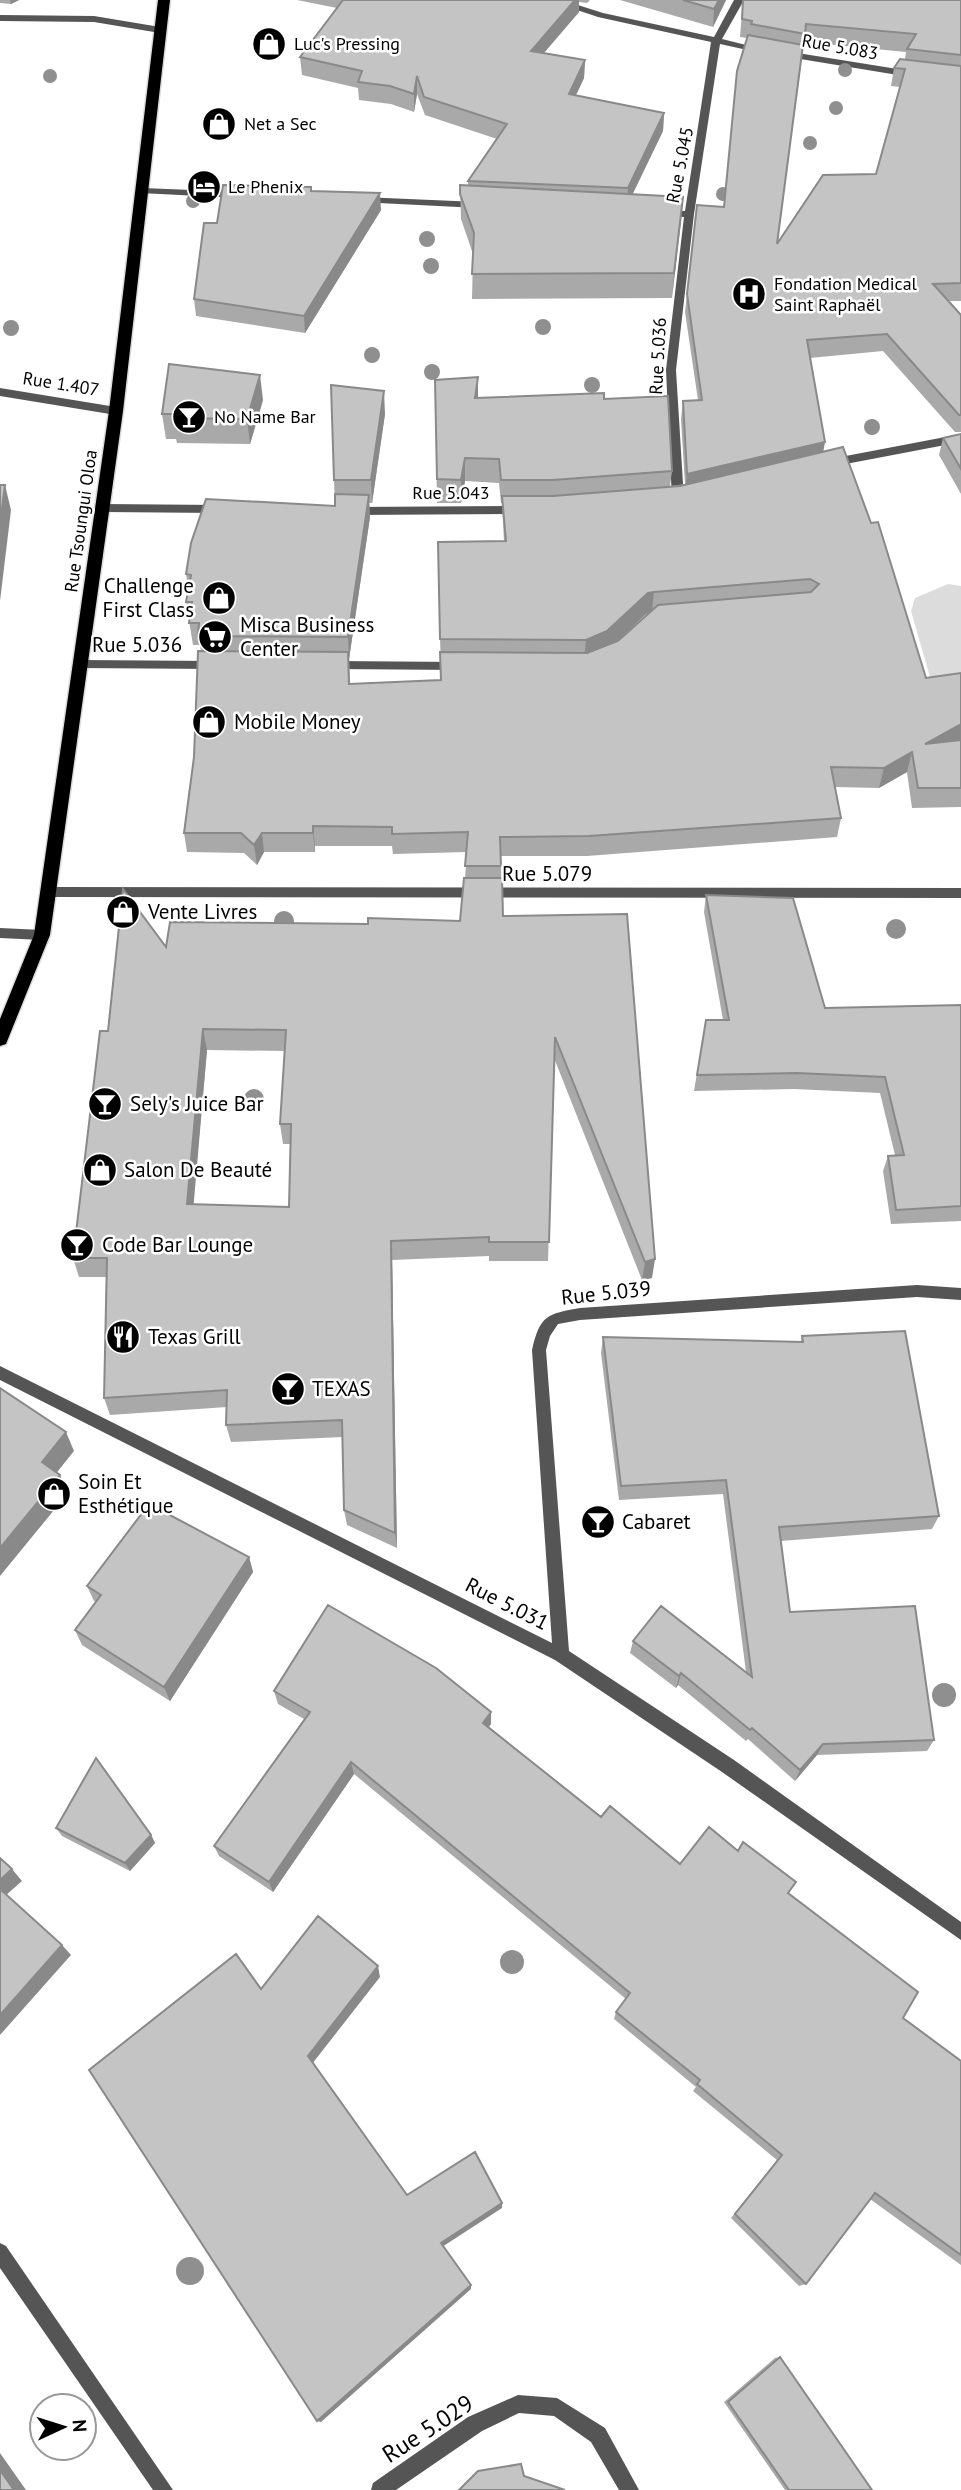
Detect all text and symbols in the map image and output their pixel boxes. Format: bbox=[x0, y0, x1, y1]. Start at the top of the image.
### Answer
shop icon: Luc's Pressing bbox=[250, 25, 288, 63]
street label: Rue 5.083 bbox=[800, 28, 880, 65]
place label: Luc's Pressing bbox=[294, 32, 400, 55]
shop icon: Net a Sec bbox=[200, 105, 238, 143]
place label: Net a Sec bbox=[244, 112, 317, 135]
street label: Rue 5.045 bbox=[661, 125, 698, 205]
hotel icon: Le Phenix bbox=[185, 168, 223, 206]
place label: Le Phenix bbox=[228, 175, 303, 198]
place label: Fondation Medical Saint Raphaël bbox=[774, 272, 918, 316]
hospital icon: Fondation Medical Saint Raphaël bbox=[730, 275, 768, 313]
street label: Rue 5.036 bbox=[644, 317, 671, 395]
street label: Rue 1.407 bbox=[21, 366, 101, 401]
bar icon: No Name Bar bbox=[170, 398, 208, 436]
place label: No Name Bar bbox=[214, 405, 316, 428]
street label: Rue Tsoungui Oloa bbox=[59, 448, 102, 594]
street label: Rue 5.043 bbox=[412, 481, 490, 504]
place label: Challenge First Class bbox=[103, 572, 194, 623]
shop icon: Challenge First Class bbox=[200, 579, 238, 617]
place label: Misca Business Center bbox=[240, 611, 374, 662]
supermarket icon: Misca Business Center bbox=[196, 618, 234, 656]
street label: Rue 5.036 bbox=[92, 631, 182, 658]
shop icon: Mobile Money bbox=[190, 703, 228, 741]
place label: Mobile Money bbox=[234, 708, 361, 735]
street label: Rue 5.079 bbox=[502, 860, 592, 887]
shop icon: Vente Livres bbox=[104, 893, 142, 931]
place label: Vente Livres bbox=[147, 898, 257, 925]
bar icon: Sely's Juice Bar bbox=[86, 1085, 124, 1123]
place label: Sely's Juice Bar bbox=[130, 1090, 264, 1117]
shop icon: Salon De Beauté bbox=[81, 1151, 119, 1189]
place label: Salon De Beauté bbox=[124, 1156, 272, 1183]
bar icon: Code Bar Lounge bbox=[58, 1226, 96, 1264]
place label: Code Bar Lounge bbox=[102, 1231, 253, 1258]
street label: Rue 5.039 bbox=[560, 1274, 652, 1311]
restaurant icon: Texas Grill bbox=[104, 1318, 142, 1356]
place label: Texas Grill bbox=[148, 1323, 241, 1350]
bar icon: TEXAS bbox=[269, 1370, 307, 1408]
place label: TEXAS bbox=[312, 1375, 371, 1402]
place label: Soin Et Esthétique bbox=[78, 1468, 173, 1519]
shop icon: Soin Et Esthétique bbox=[35, 1475, 73, 1513]
bar icon: Cabaret bbox=[579, 1503, 617, 1541]
place label: Cabaret bbox=[622, 1508, 691, 1535]
street label: Rue 5.031 bbox=[461, 1571, 554, 1636]
street label: Rue 5.029 bbox=[376, 2388, 479, 2470]
north arrow bbox=[28, 2392, 98, 2462]
text: N bbox=[68, 2419, 92, 2433]

